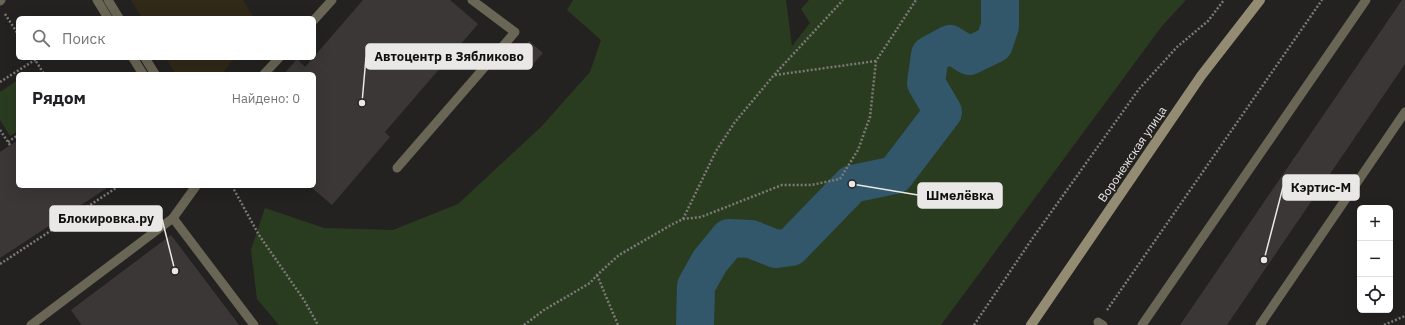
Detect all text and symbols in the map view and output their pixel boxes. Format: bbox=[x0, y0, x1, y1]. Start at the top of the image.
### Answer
search box bbox=[16, 16, 316, 60]
icon: search bbox=[30, 27, 52, 49]
text: Поиск bbox=[62, 29, 105, 48]
callout: Автоцентр в Зябликово bbox=[366, 44, 532, 69]
text: Автоцентр в Зябликово bbox=[374, 48, 524, 65]
text: Рядом bbox=[32, 87, 86, 109]
text: Найдено: 0 bbox=[232, 90, 300, 107]
street label: Воронежская улица bbox=[1094, 103, 1170, 205]
callout: Кэртис-М bbox=[1283, 175, 1359, 200]
text: Кэртис-М bbox=[1291, 179, 1351, 196]
callout: Шмелёвка bbox=[918, 183, 1002, 208]
text: Шмелёвка bbox=[926, 187, 994, 204]
map controls bbox=[1357, 205, 1393, 313]
button: + bbox=[1357, 205, 1393, 241]
callout: Блокировка.ру bbox=[50, 206, 162, 231]
text: Блокировка.ру bbox=[58, 210, 154, 227]
button: − bbox=[1357, 241, 1393, 277]
button: locate bbox=[1357, 277, 1393, 313]

